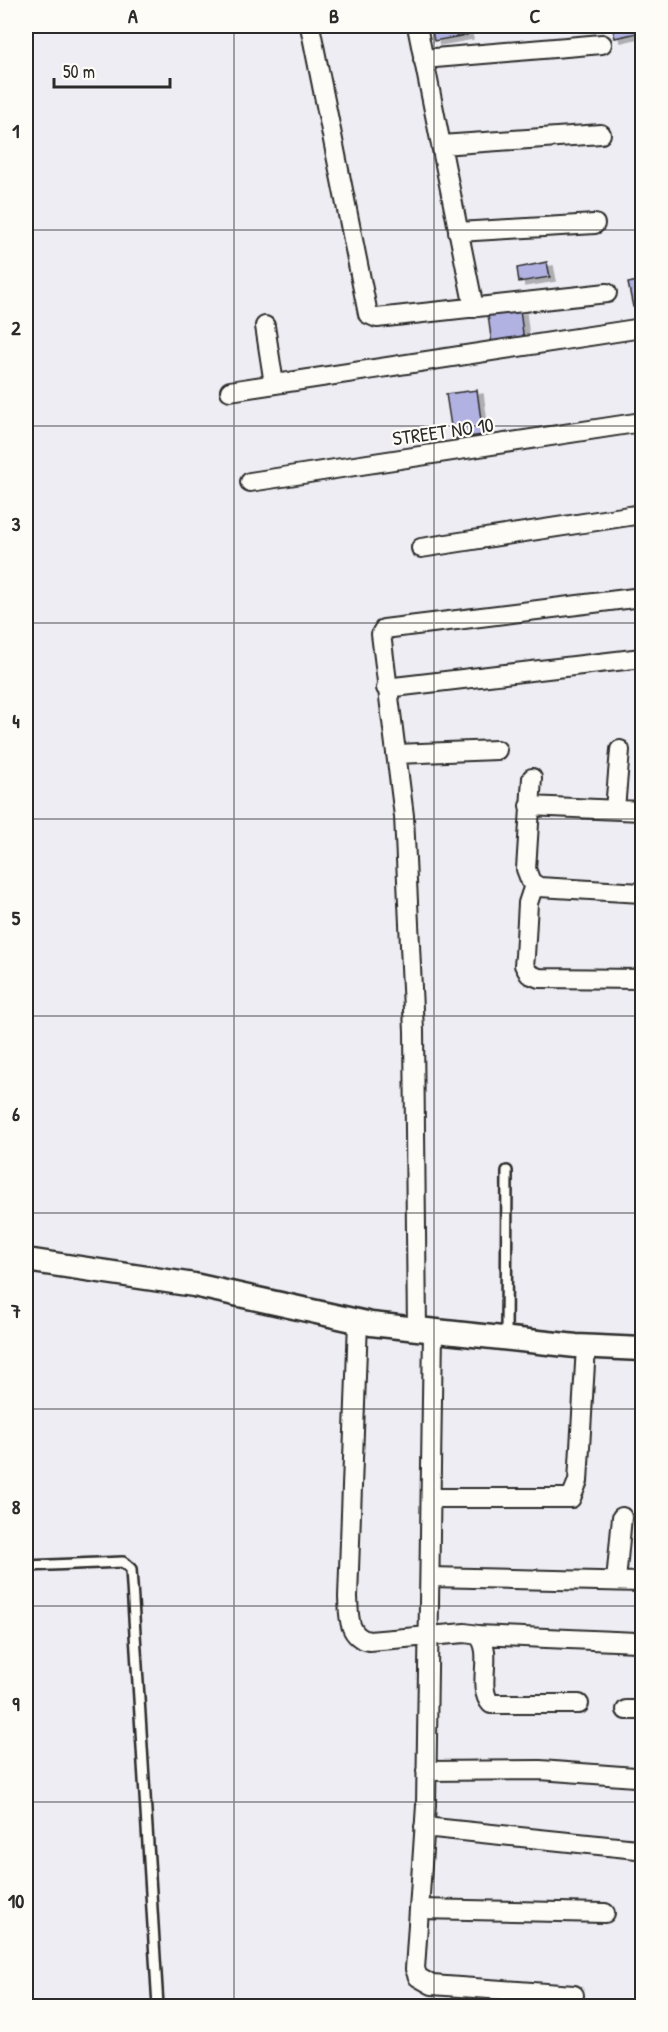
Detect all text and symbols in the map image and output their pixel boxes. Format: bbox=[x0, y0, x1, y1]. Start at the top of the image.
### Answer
text: A bbox=[128, 2, 138, 29]
text: B bbox=[329, 2, 339, 29]
text: C bbox=[530, 2, 541, 29]
scale bar bbox=[54, 51, 170, 89]
text: 50 m bbox=[63, 59, 95, 84]
text: 1 bbox=[12, 117, 20, 144]
text: 2 bbox=[11, 314, 21, 341]
street label: STREET NO 10 bbox=[391, 411, 495, 451]
text: 3 bbox=[12, 510, 21, 537]
text: 4 bbox=[12, 707, 20, 734]
text: 5 bbox=[12, 904, 21, 931]
text: 6 bbox=[12, 1100, 20, 1127]
text: 7 bbox=[10, 1297, 21, 1324]
text: 8 bbox=[12, 1493, 21, 1520]
text: 9 bbox=[12, 1690, 20, 1717]
text: 10 bbox=[8, 1887, 24, 1914]

